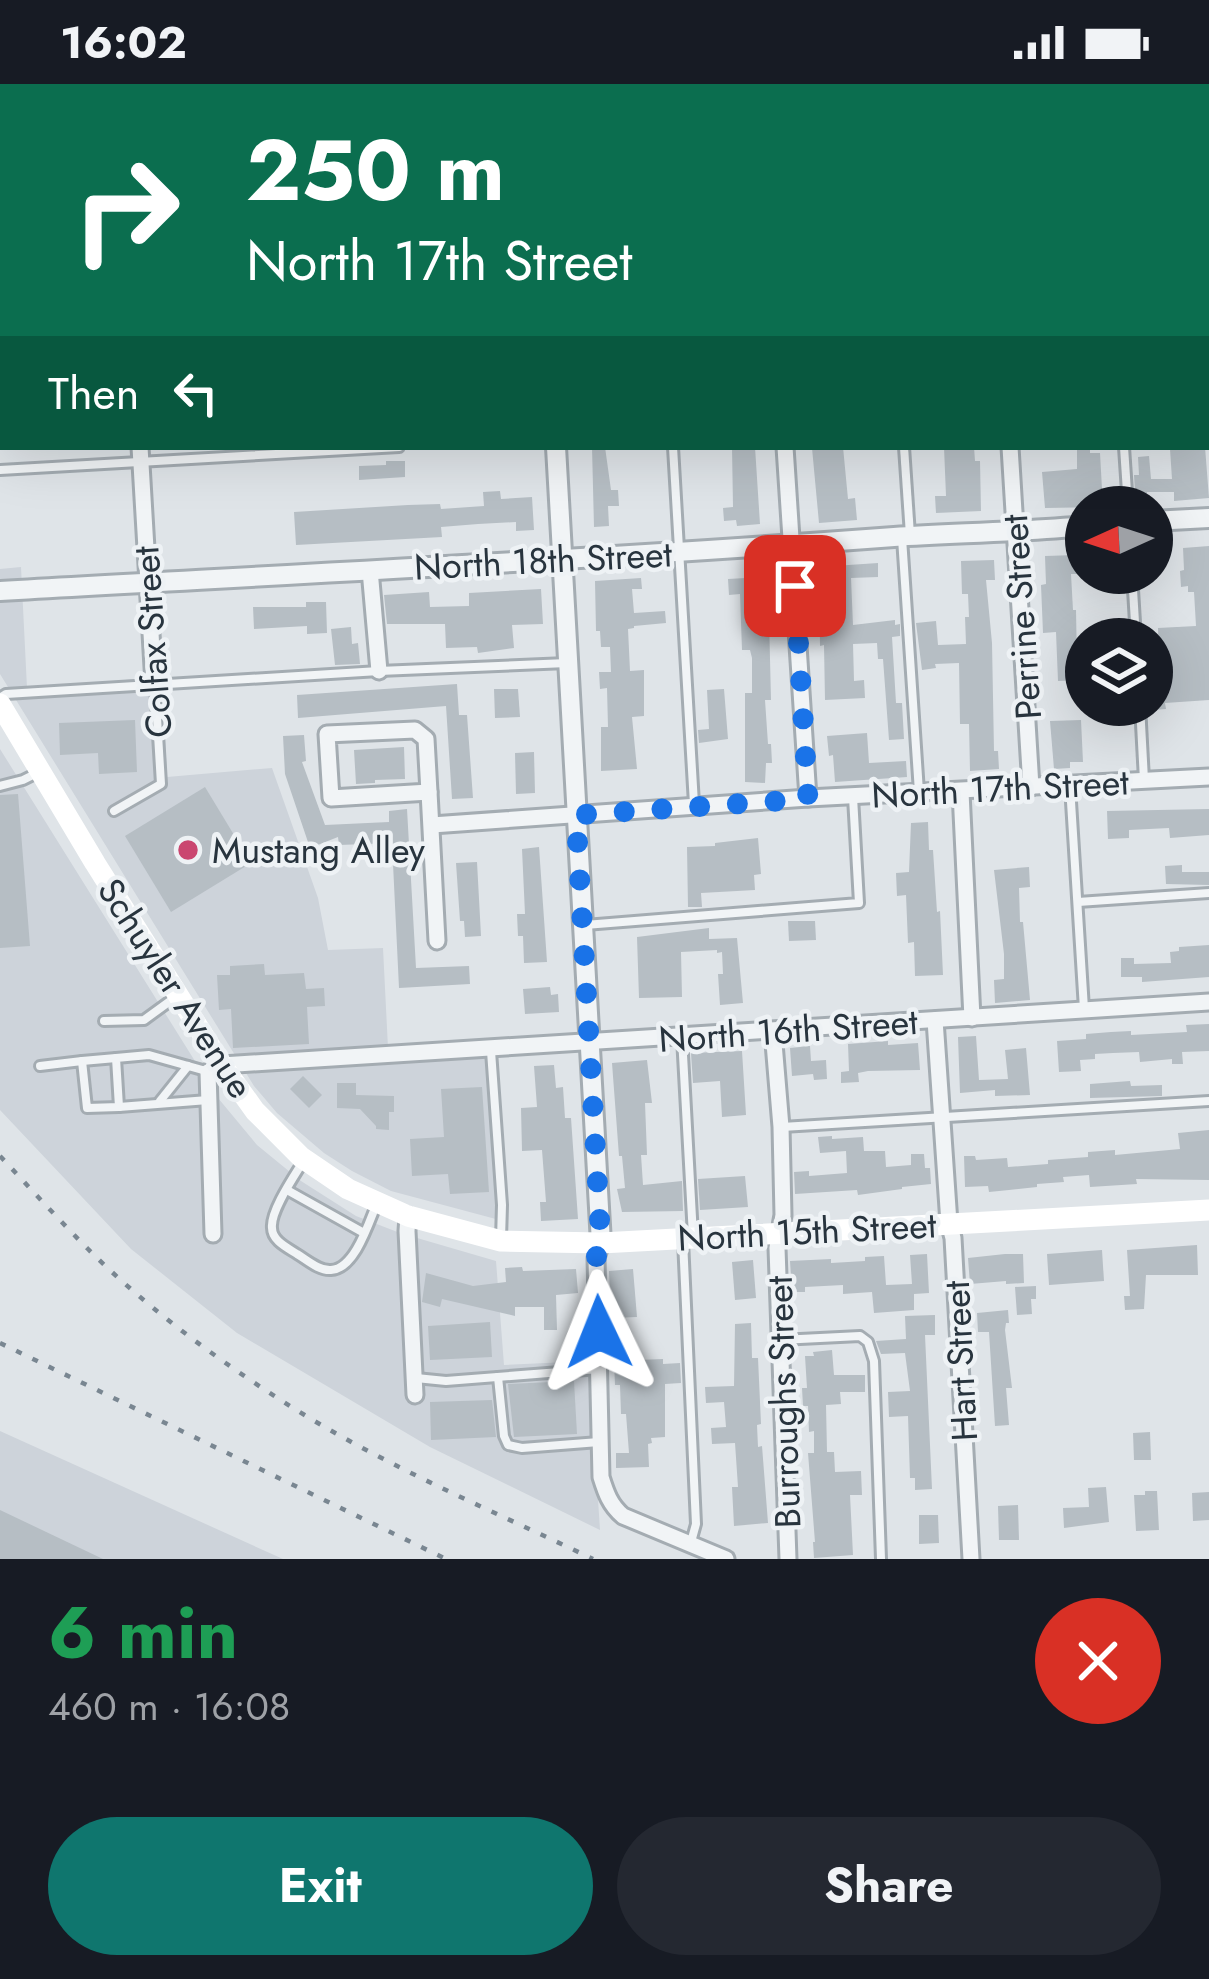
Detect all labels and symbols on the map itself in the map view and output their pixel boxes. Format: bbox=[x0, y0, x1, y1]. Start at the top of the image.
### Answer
north arrow bbox=[1065, 486, 1173, 594]
street label: Perrine Street bbox=[988, 512, 1054, 721]
street label: North 18th Street bbox=[413, 527, 674, 593]
pin bbox=[744, 535, 846, 637]
street label: Colfax Street bbox=[119, 544, 185, 740]
street label: North 17th Street bbox=[870, 755, 1130, 821]
place label: Mustang Alley bbox=[212, 824, 425, 876]
marker: Mustang Alley bbox=[175, 837, 201, 863]
street label: Schuyler Avenue bbox=[85, 868, 267, 1108]
street label: North 16th Street bbox=[657, 995, 920, 1065]
street label: North 15th Street bbox=[676, 1198, 938, 1264]
position arrow bbox=[536, 1269, 662, 1395]
street label: Burroughs Street bbox=[753, 1275, 813, 1529]
street label: Hart Street bbox=[930, 1279, 990, 1443]

